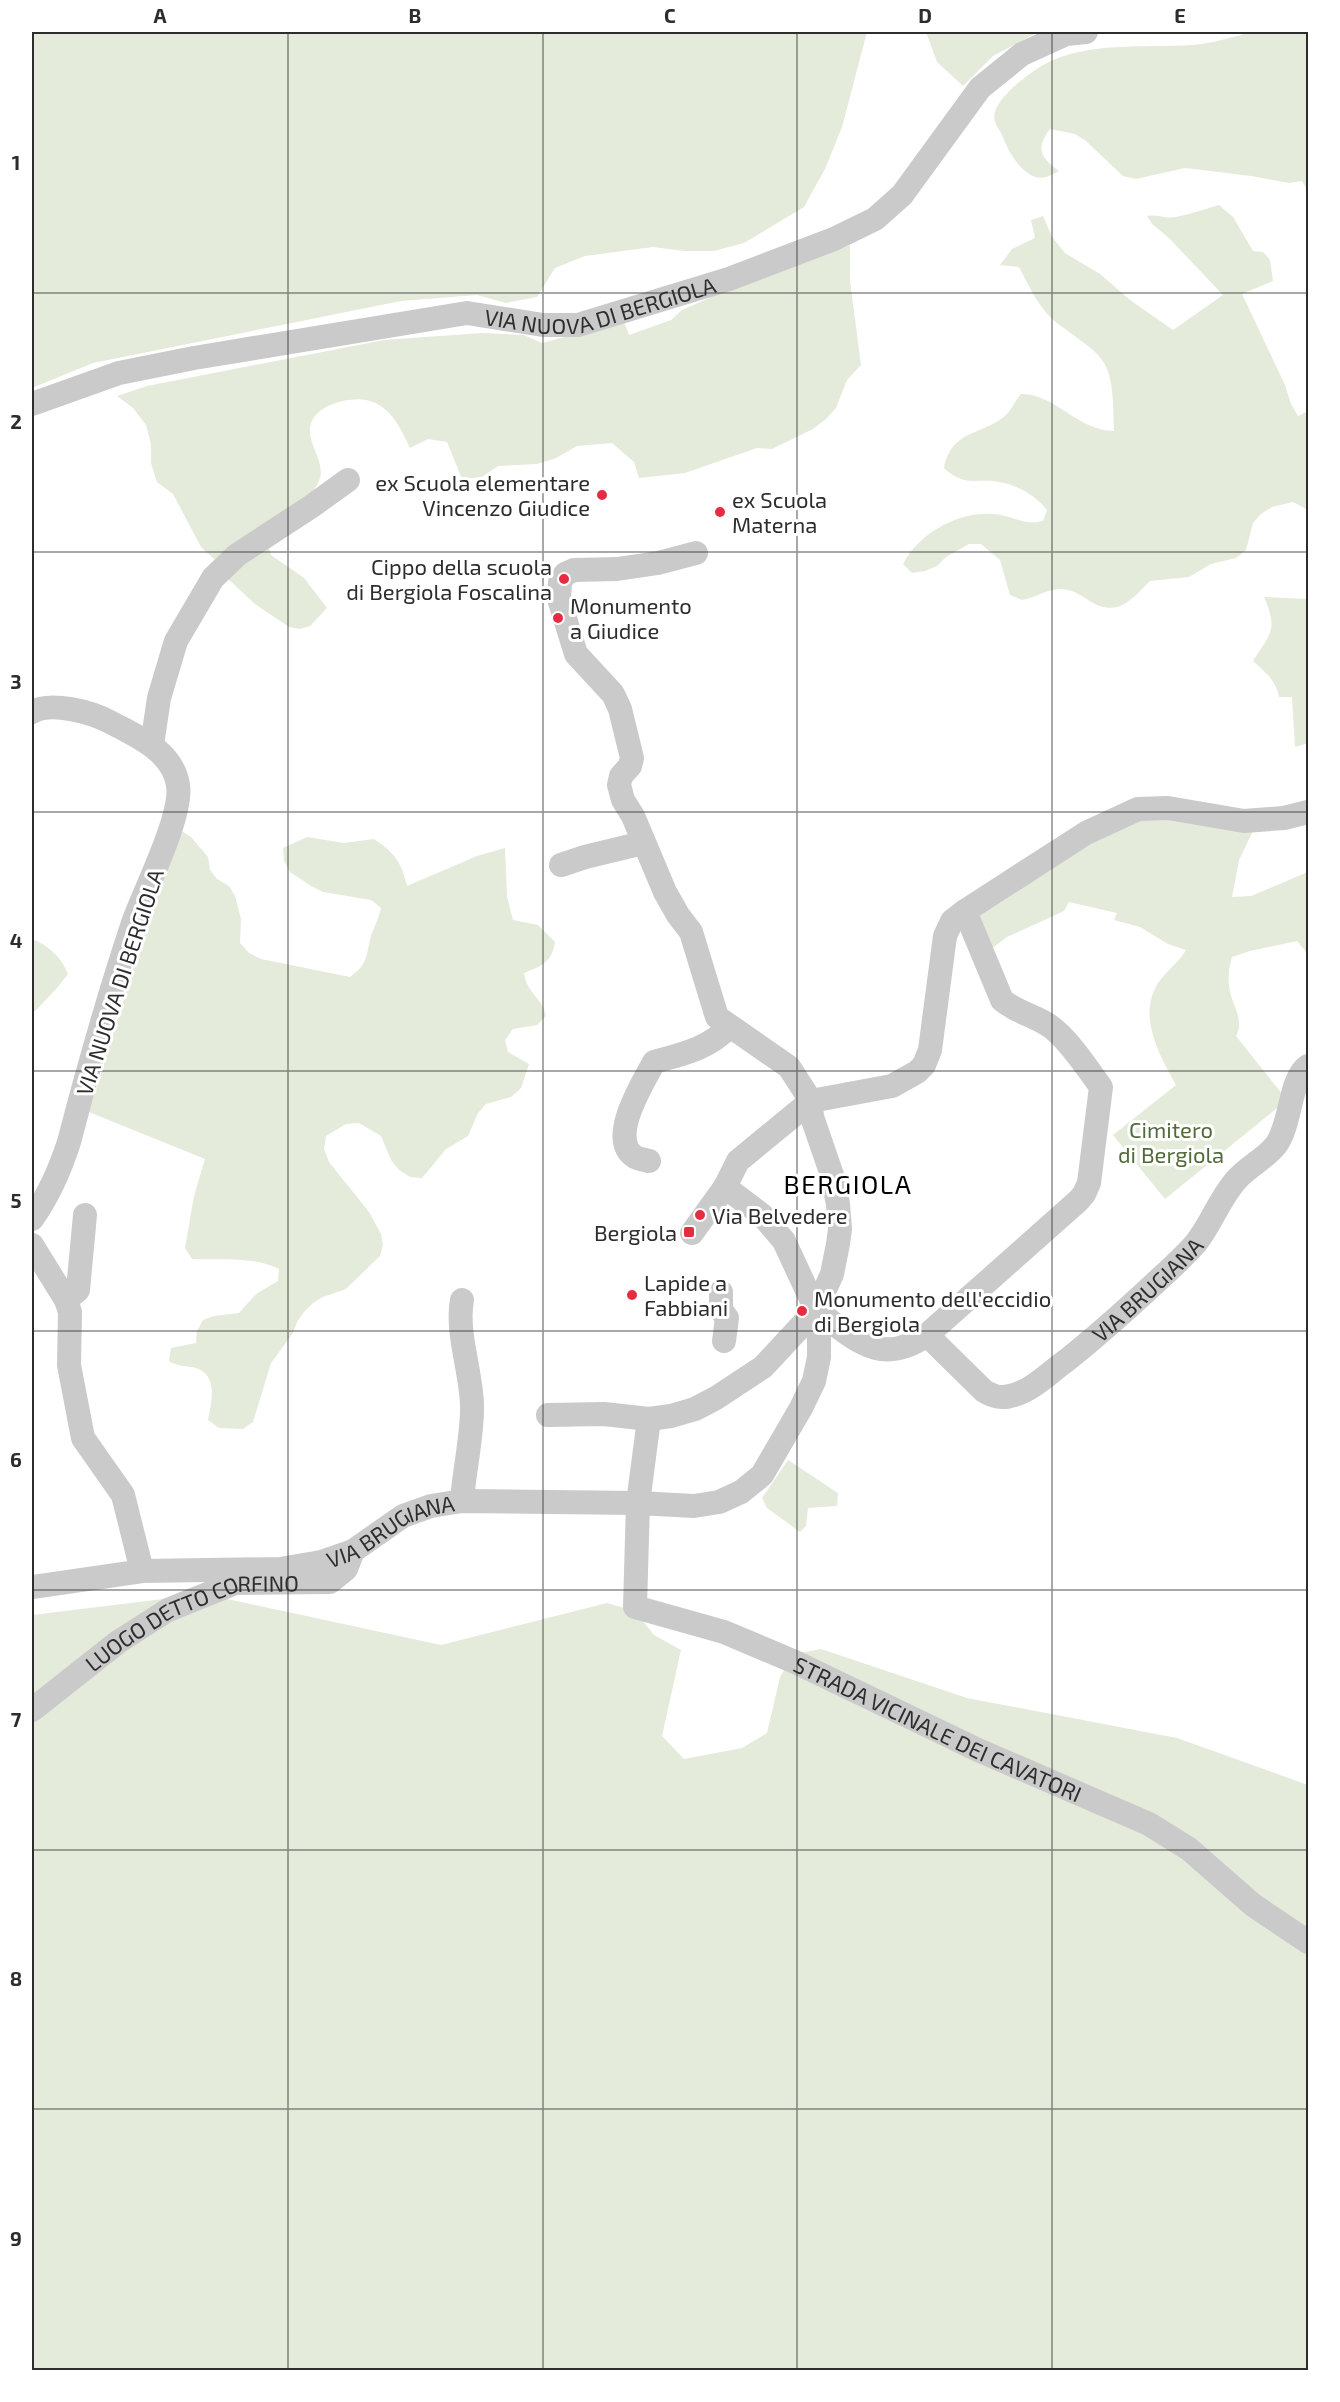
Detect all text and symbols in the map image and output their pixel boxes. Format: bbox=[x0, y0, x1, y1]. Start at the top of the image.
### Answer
text: A bbox=[153, 3, 167, 27]
text: B bbox=[409, 3, 421, 27]
text: C bbox=[664, 3, 676, 27]
text: D bbox=[918, 3, 932, 27]
text: E bbox=[1174, 3, 1186, 27]
text: 1 bbox=[12, 150, 20, 174]
street label: VIA NUOVA DI BERGIOLA bbox=[483, 271, 719, 338]
text: 2 bbox=[10, 409, 22, 433]
place label: ex Scuola elementare Vincenzo Giudice bbox=[375, 469, 590, 520]
place label: ex Scuola Materna bbox=[732, 486, 827, 537]
marker: ex Scuola elementare Vincenzo Giudice bbox=[595, 488, 609, 502]
marker: ex Scuola Materna bbox=[713, 505, 727, 519]
place label: Cippo della scuola di Bergiola Foscalina bbox=[346, 553, 552, 604]
marker: Cippo della scuola di Bergiola Foscalina bbox=[557, 572, 571, 586]
place label: Monumento a Giudice bbox=[570, 592, 692, 643]
marker: Monumento a Giudice bbox=[551, 611, 565, 625]
text: 3 bbox=[10, 669, 22, 693]
street label: VIA NUOVA DI BERGIOLA bbox=[70, 865, 168, 1099]
text: 4 bbox=[10, 928, 23, 952]
park label: Cimitero di Bergiola bbox=[1118, 1116, 1224, 1167]
district label: BERGIOLA bbox=[784, 1168, 912, 1199]
text: 5 bbox=[10, 1188, 22, 1212]
place label: Via Belvedere bbox=[712, 1202, 847, 1228]
marker: Via Belvedere bbox=[693, 1208, 707, 1222]
place label: Bergiola bbox=[594, 1219, 677, 1245]
marker: Bergiola bbox=[682, 1225, 696, 1239]
street label: VIA BRUGIANA bbox=[1086, 1232, 1208, 1347]
place label: Lapide a Fabbiani bbox=[644, 1269, 728, 1320]
place label: Monumento dell'eccidio di Bergiola bbox=[814, 1285, 1051, 1336]
marker: Lapide a Fabbiani bbox=[625, 1288, 639, 1302]
marker: Monumento dell'eccidio di Bergiola bbox=[795, 1304, 809, 1318]
text: 6 bbox=[10, 1447, 22, 1471]
street label: VIA BRUGIANA bbox=[323, 1489, 457, 1572]
street label: LUOGO DETTO CORFINO bbox=[80, 1569, 299, 1676]
street label: STRADA VICINALE DEI CAVATORI bbox=[790, 1650, 1086, 1806]
text: 7 bbox=[11, 1707, 22, 1731]
text: 8 bbox=[10, 1966, 22, 1990]
text: 9 bbox=[10, 2226, 22, 2250]

